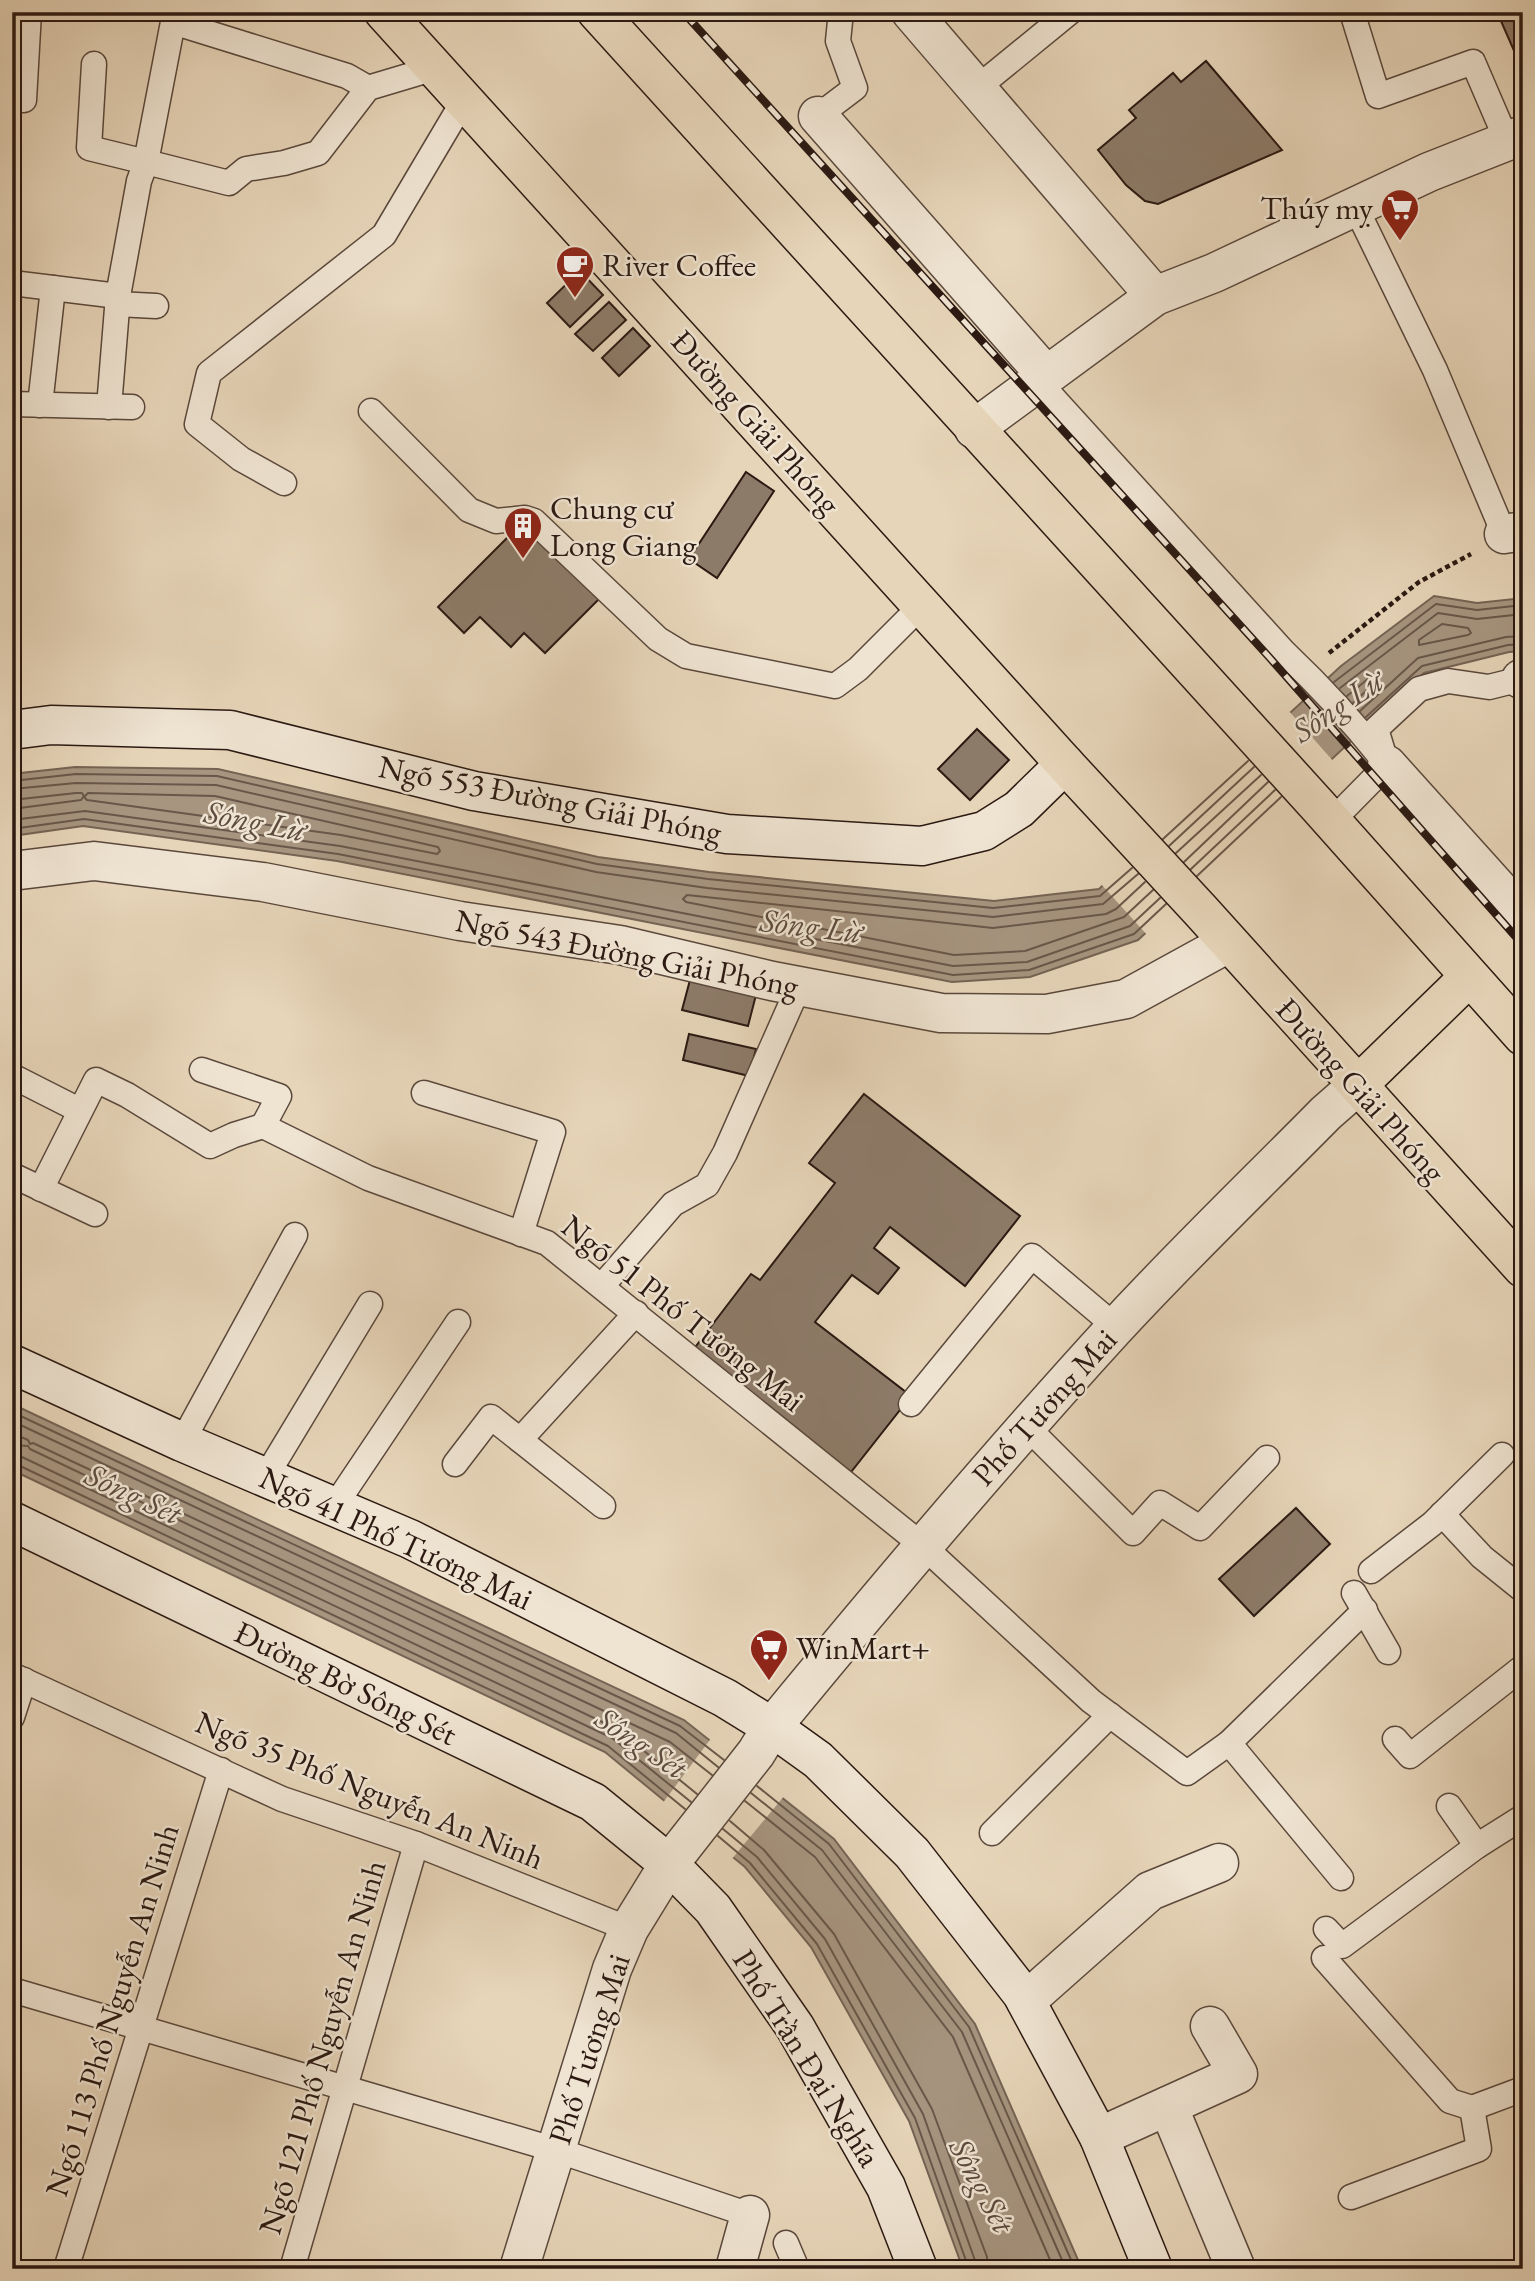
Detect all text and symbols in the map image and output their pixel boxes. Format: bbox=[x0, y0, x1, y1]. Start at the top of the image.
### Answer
place label: Thúy mỵ bbox=[1260, 187, 1374, 229]
supermarket icon: Thúy mỵ bbox=[1379, 187, 1421, 242]
cafe icon: River Coffee bbox=[554, 244, 596, 299]
place label: River Coffee bbox=[602, 244, 756, 286]
street label: Đường Giải Phóng bbox=[662, 321, 851, 524]
place label: Chung cư Long Giang bbox=[550, 487, 698, 566]
building icon: Chung cư Long Giang bbox=[502, 505, 544, 560]
water label: Sông Lừ bbox=[1282, 657, 1394, 752]
street label: Ngõ 553 Đường Giải Phóng bbox=[375, 745, 726, 853]
water label: Sông Lừ bbox=[200, 789, 312, 852]
water label: Sông Lừ bbox=[757, 898, 867, 953]
street label: Ngõ 543 Đường Giải Phóng bbox=[452, 899, 803, 1007]
street label: Đường Giải Phóng bbox=[1267, 989, 1456, 1192]
street label: Ngõ 51 Phố Tương Mai bbox=[553, 1205, 813, 1421]
street label: Phố Tương Mai bbox=[962, 1319, 1126, 1495]
water label: Sông Sét bbox=[78, 1452, 190, 1535]
street label: Ngõ 41 Phố Tương Mai bbox=[253, 1456, 539, 1620]
street label: Đường Bờ Sông Sét bbox=[228, 1611, 464, 1755]
supermarket icon: WinMart+ bbox=[748, 1627, 790, 1682]
place label: WinMart+ bbox=[796, 1627, 930, 1669]
water label: Sông Sét bbox=[587, 1696, 697, 1790]
street label: Ngõ 35 Phố Nguyễn An Ninh bbox=[190, 1701, 550, 1879]
street label: Ngõ 113 Phố Nguyễn An Ninh bbox=[35, 1819, 189, 2201]
street label: Ngõ 121 Phố Nguyễn An Ninh bbox=[248, 1855, 396, 2239]
street label: Phố Trần Đại Nghĩa bbox=[723, 1941, 891, 2175]
street label: Phố Tương Mai bbox=[538, 1948, 640, 2150]
water label: Sông Sét bbox=[939, 2129, 1026, 2242]

